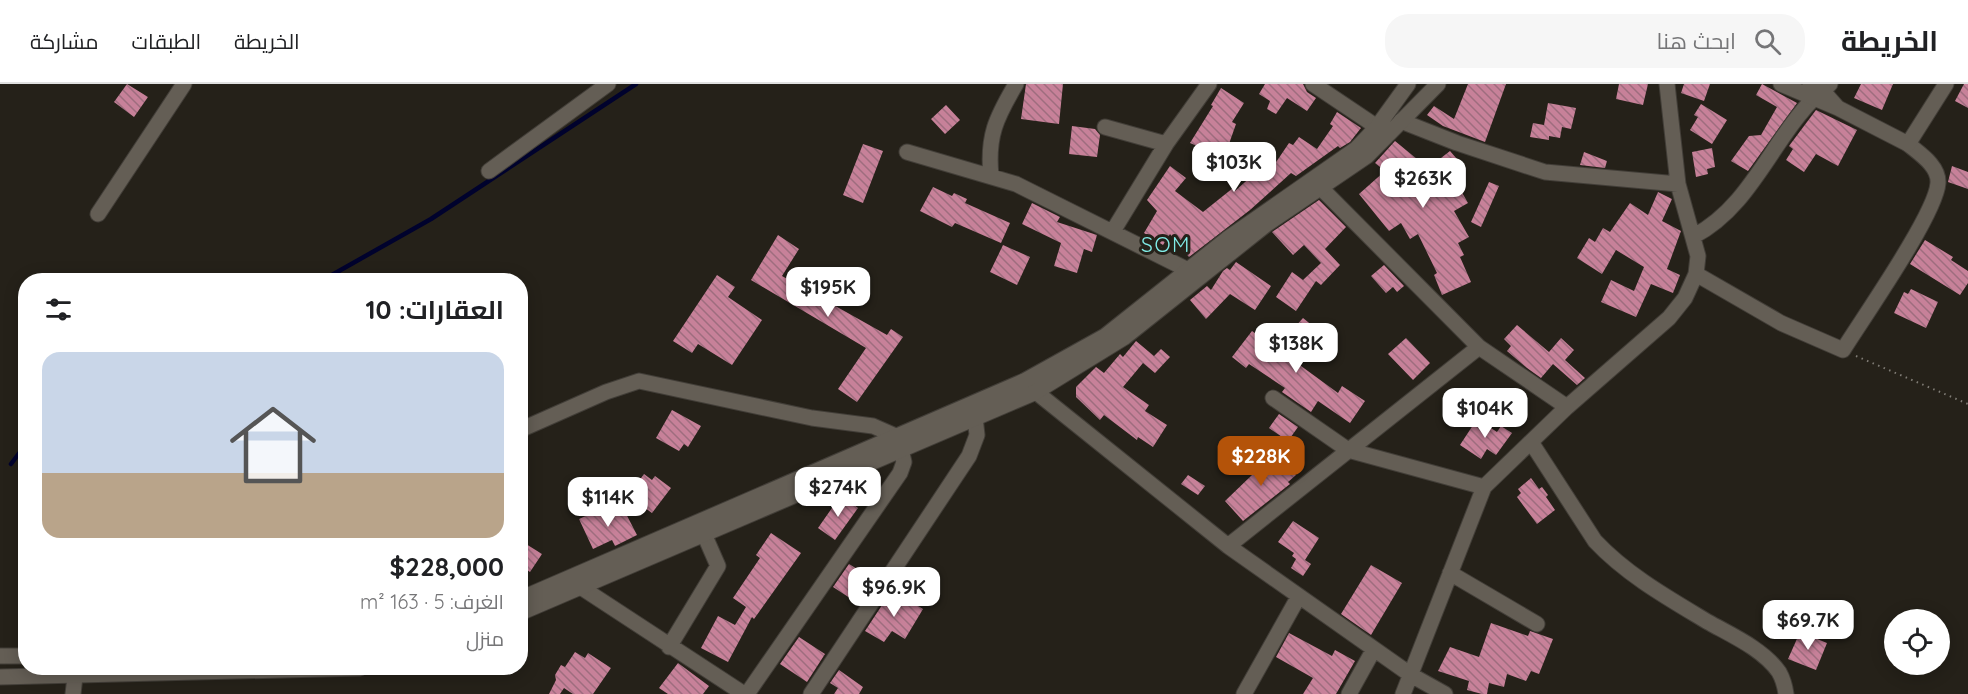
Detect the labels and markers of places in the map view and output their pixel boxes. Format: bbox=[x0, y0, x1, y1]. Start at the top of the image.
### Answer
pin: $103K bbox=[1192, 142, 1276, 193]
pin: $263K bbox=[1381, 158, 1465, 209]
pin: $195K bbox=[786, 267, 870, 318]
pin: $138K bbox=[1254, 323, 1338, 374]
pin: $104K bbox=[1443, 388, 1527, 439]
pin: $228K bbox=[1219, 436, 1303, 487]
pin: $274K bbox=[796, 467, 880, 518]
pin: $114K bbox=[566, 477, 650, 528]
pin: $96.9K bbox=[845, 567, 943, 618]
pin: $69.7K bbox=[1759, 600, 1857, 651]

